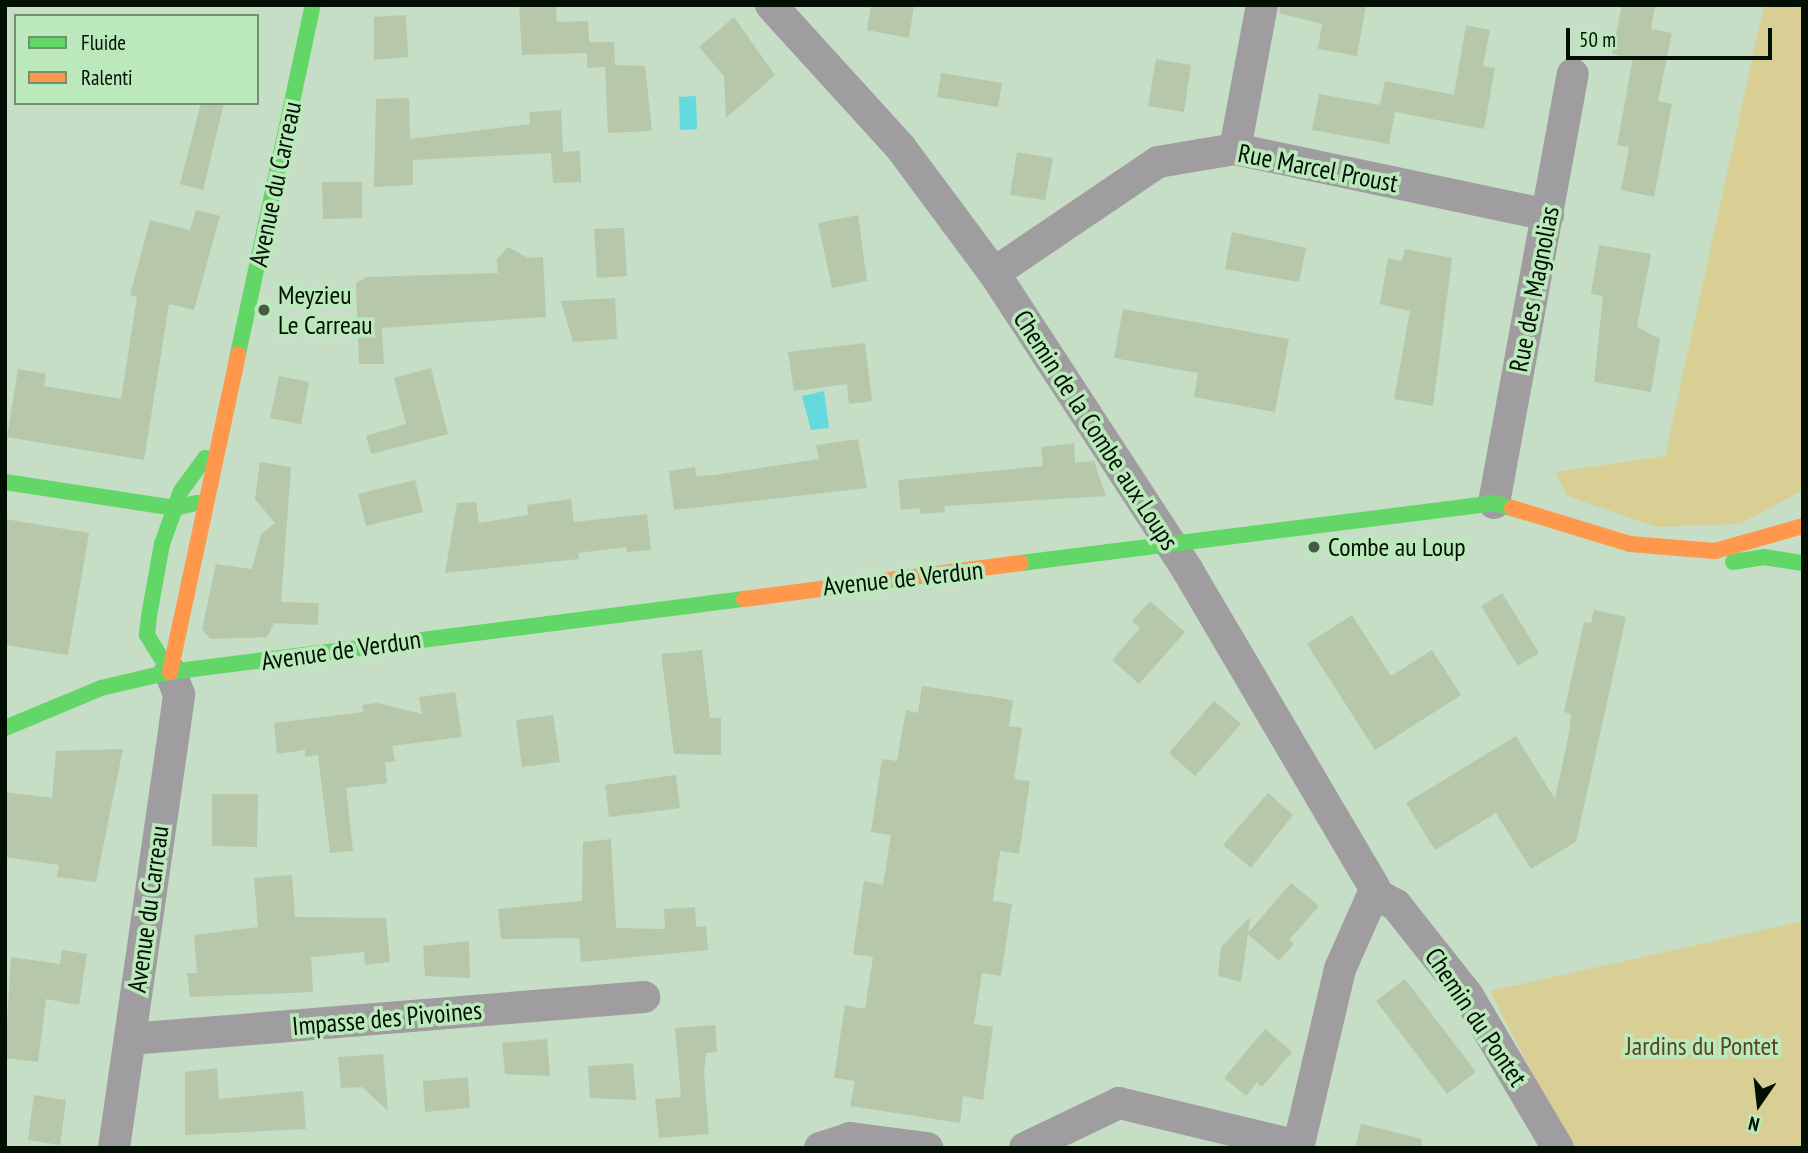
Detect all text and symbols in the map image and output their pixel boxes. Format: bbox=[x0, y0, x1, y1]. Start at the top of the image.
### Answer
legend bbox=[14, 14, 259, 105]
scale bar bbox=[1570, 14, 1776, 58]
text: 50 m bbox=[1579, 26, 1616, 53]
text: Fluide bbox=[81, 29, 126, 56]
text: Ralenti bbox=[81, 64, 133, 91]
street label: Avenue du Carreau bbox=[242, 99, 308, 269]
street label: Rue Marcel Proust bbox=[1236, 137, 1400, 199]
street label: Rue des Magnolias bbox=[1503, 204, 1565, 374]
place label: Meyzieu Le Carreau bbox=[278, 279, 373, 340]
marker: Meyzieu Le Carreau bbox=[256, 302, 272, 318]
street label: Chemin de la Combe aux Loups bbox=[1007, 304, 1185, 556]
place label: Combe au Loup bbox=[1328, 531, 1466, 563]
marker: Combe au Loup bbox=[1306, 539, 1322, 555]
street label: Avenue de Verdun bbox=[821, 554, 985, 602]
street label: Avenue de Verdun bbox=[259, 623, 423, 677]
street label: Avenue du Carreau bbox=[121, 824, 175, 994]
street label: Chemin du Pontet bbox=[1418, 942, 1534, 1092]
street label: Impasse des Pivoines bbox=[291, 994, 483, 1042]
park label: Jardins du Pontet bbox=[1626, 1030, 1778, 1062]
north arrow bbox=[1724, 1069, 1794, 1139]
text: N bbox=[1746, 1111, 1762, 1137]

